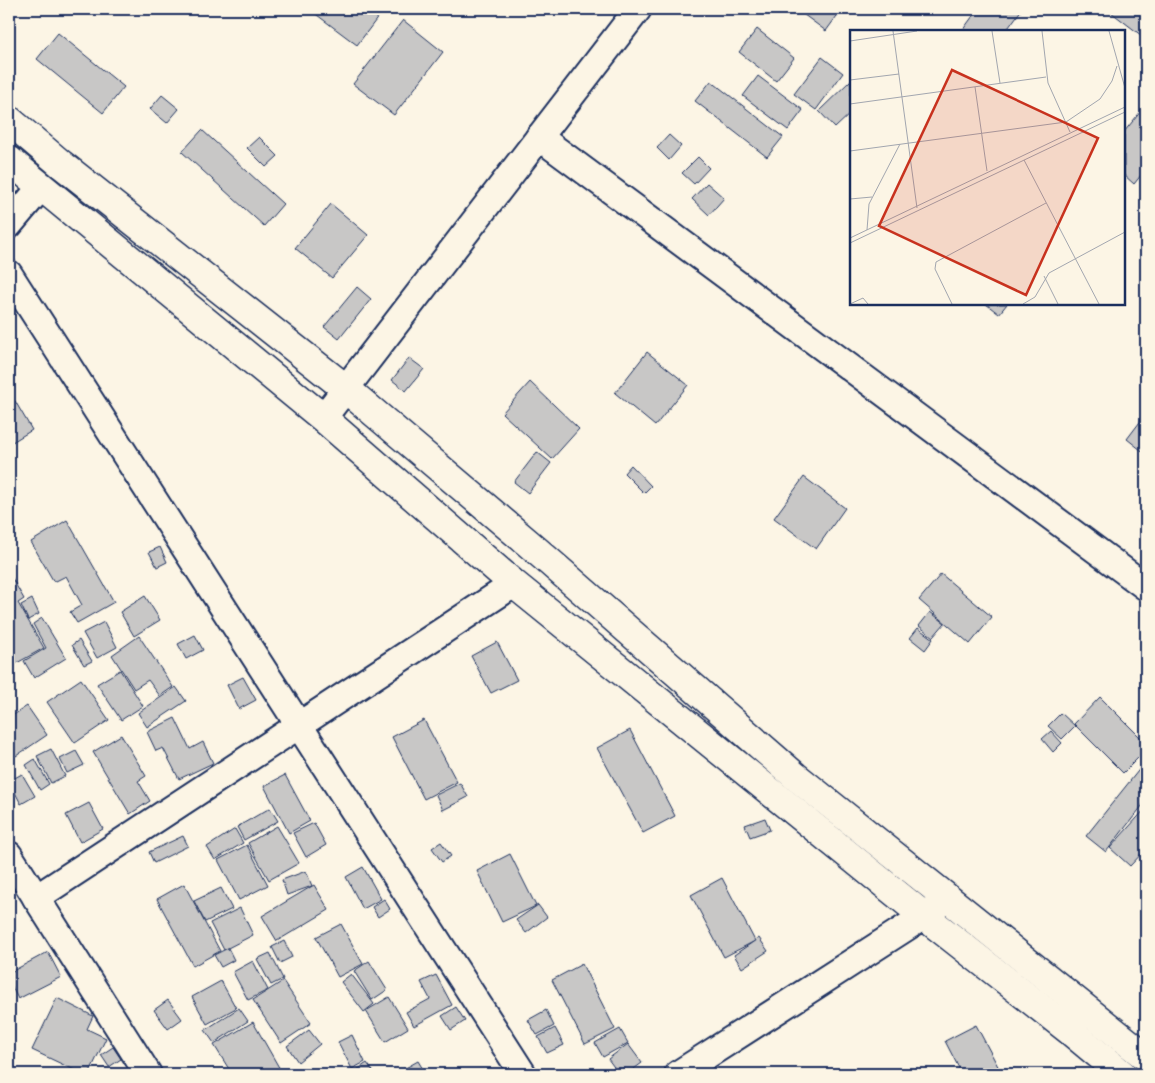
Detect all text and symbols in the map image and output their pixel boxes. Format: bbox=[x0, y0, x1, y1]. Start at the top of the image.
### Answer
inset map bbox=[850, 30, 1125, 305]

